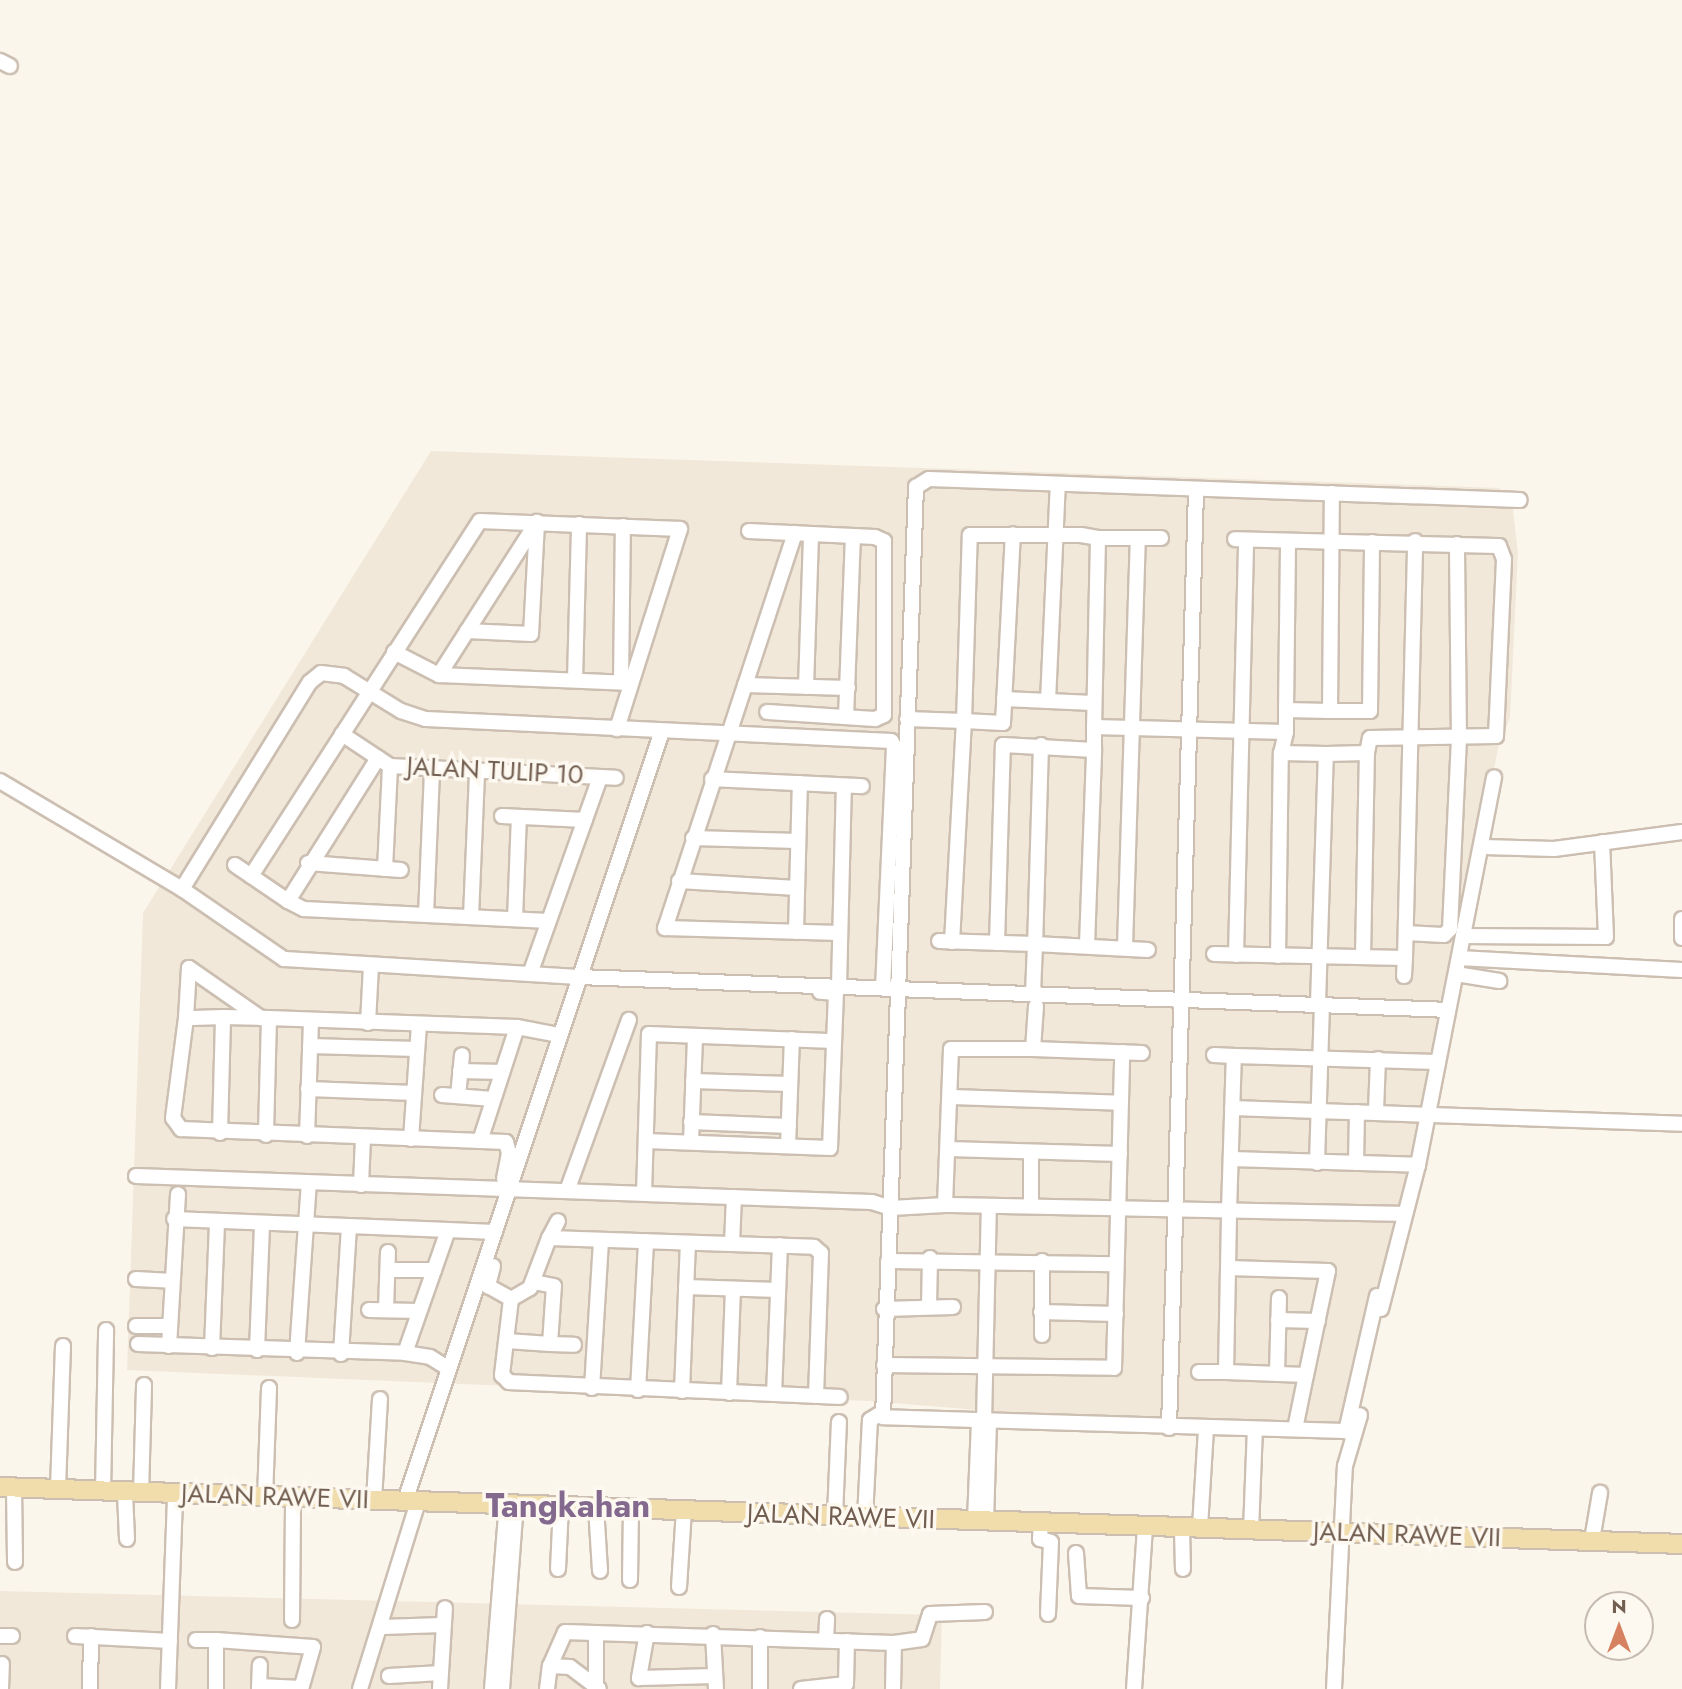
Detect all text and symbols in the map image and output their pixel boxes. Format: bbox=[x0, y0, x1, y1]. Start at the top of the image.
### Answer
street label: JALAN TULIP 10 bbox=[406, 751, 584, 791]
street label: JALAN RAWE VII bbox=[181, 1478, 369, 1516]
district label: Tangkahan bbox=[486, 1486, 650, 1526]
street label: JALAN RAWE VII bbox=[747, 1498, 935, 1536]
street label: JALAN RAWE VII bbox=[1313, 1516, 1501, 1554]
north arrow bbox=[1584, 1591, 1654, 1661]
text: N bbox=[1611, 1593, 1627, 1620]

